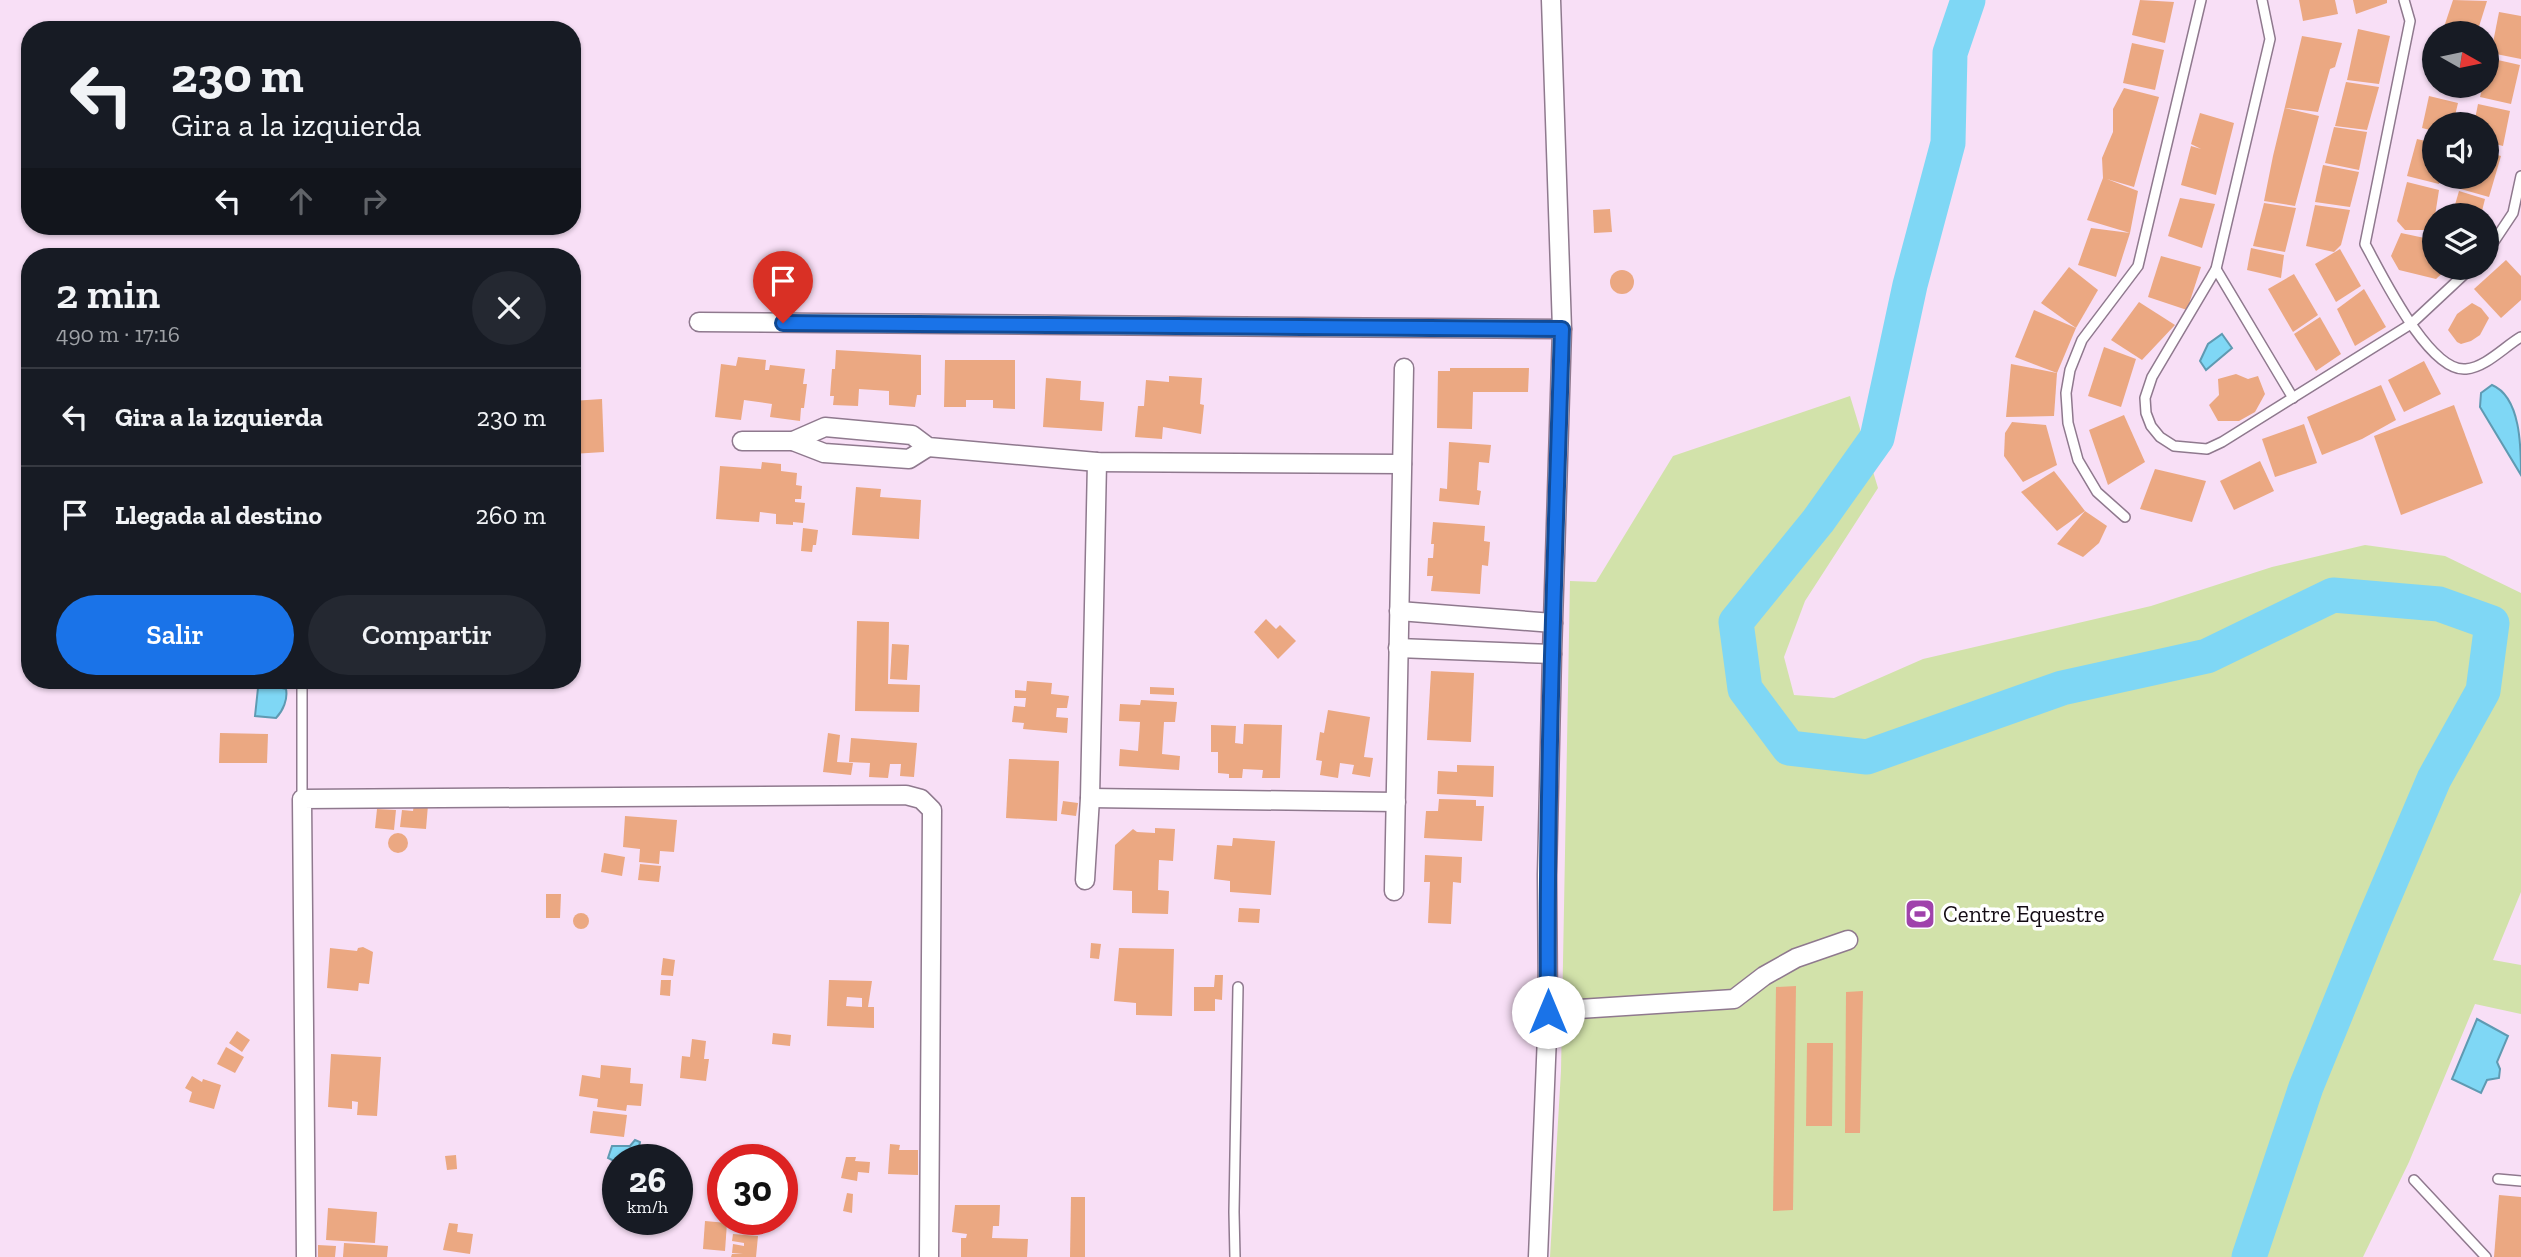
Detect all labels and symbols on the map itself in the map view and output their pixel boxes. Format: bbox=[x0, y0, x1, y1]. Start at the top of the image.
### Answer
north arrow bbox=[2422, 21, 2499, 98]
pin bbox=[753, 251, 813, 323]
sports icon: Centre Equestre bbox=[1903, 897, 1937, 931]
place label: Centre Equestre bbox=[1943, 900, 2105, 928]
position arrow bbox=[1511, 975, 1585, 1049]
speed limit sign: 30 bbox=[707, 1144, 798, 1235]

